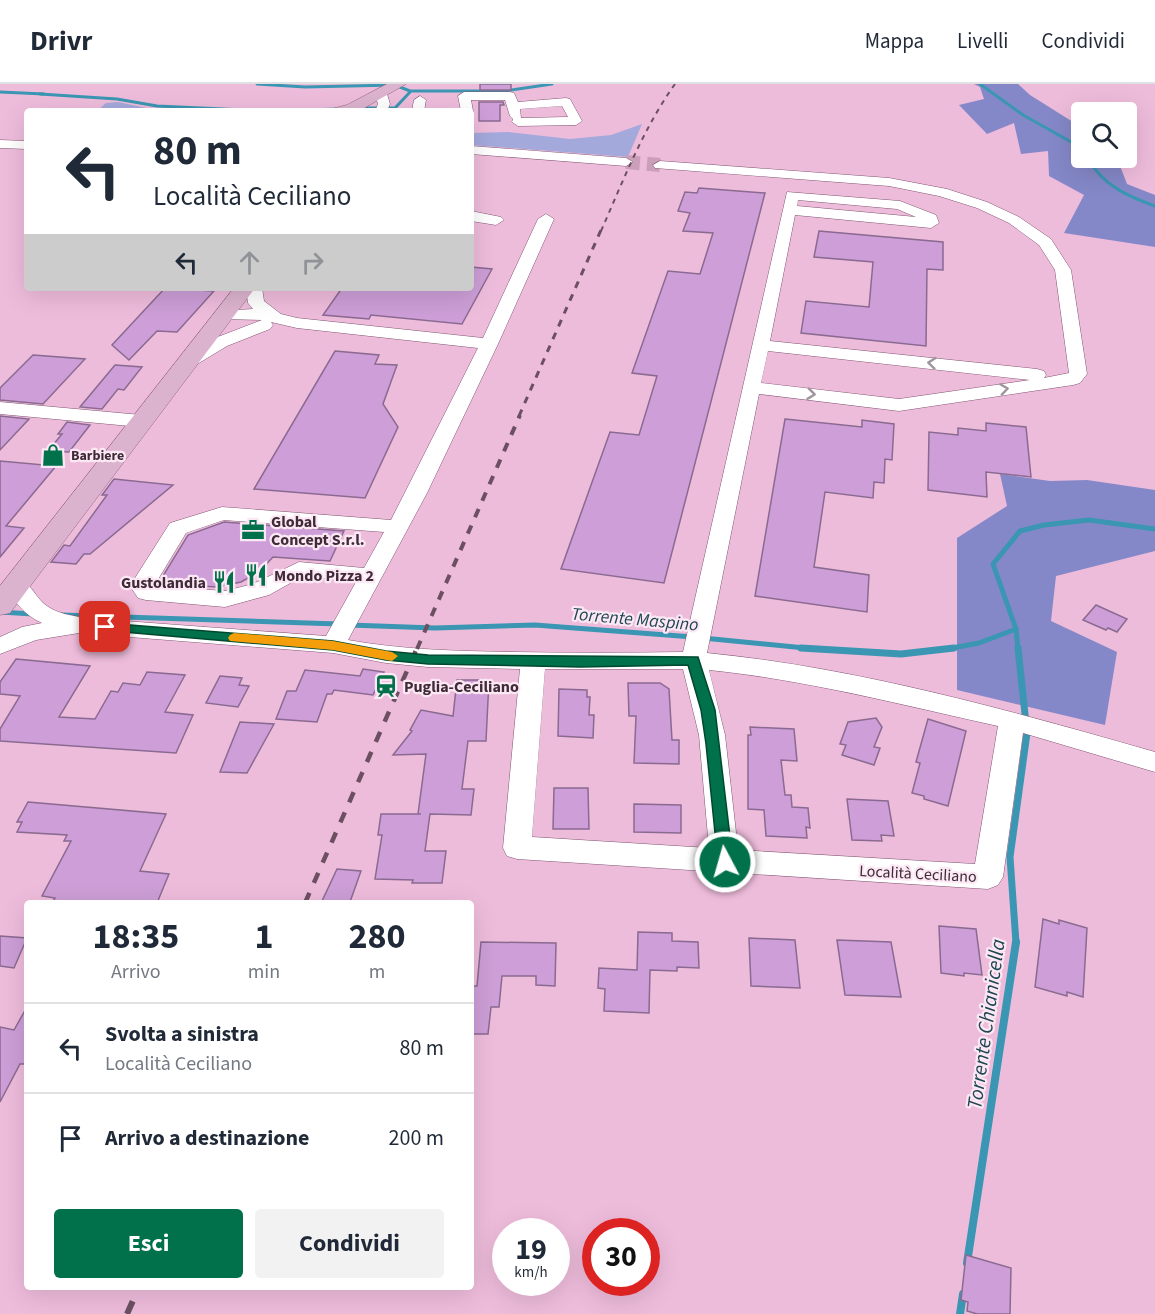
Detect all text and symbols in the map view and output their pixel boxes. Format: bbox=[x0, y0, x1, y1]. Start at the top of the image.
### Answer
text: Drivr bbox=[30, 21, 92, 61]
text: Mappa bbox=[865, 26, 924, 56]
text: Livelli bbox=[957, 26, 1009, 56]
text: Condividi bbox=[1042, 26, 1125, 56]
map controls bbox=[1071, 102, 1137, 168]
button: search bbox=[1071, 102, 1137, 168]
text: 80 m bbox=[153, 121, 242, 181]
icon: left bbox=[54, 132, 132, 210]
text: Località Ceciliano bbox=[153, 177, 351, 216]
icon: left bbox=[170, 246, 203, 279]
icon: ahead bbox=[233, 246, 266, 279]
icon: right bbox=[296, 246, 329, 279]
one-way arrow bbox=[927, 358, 936, 370]
one-way arrow bbox=[999, 384, 1009, 396]
one-way arrow bbox=[806, 388, 815, 400]
shop icon: Barbiere bbox=[40, 442, 66, 468]
place label: Barbiere bbox=[71, 446, 124, 466]
place label: Global Concept S.r.l. bbox=[271, 511, 365, 551]
office icon: Global Concept S.r.l. bbox=[240, 517, 266, 543]
restaurant icon: Mondo Pizza 2 bbox=[243, 562, 269, 588]
place label: Mondo Pizza 2 bbox=[274, 565, 374, 587]
restaurant icon: Gustolandia bbox=[211, 569, 237, 595]
place label: Gustolandia bbox=[121, 572, 206, 594]
pin bbox=[79, 601, 130, 652]
water label: Torrente Maspino bbox=[570, 601, 699, 638]
icon: arrive bbox=[88, 610, 121, 643]
station icon: Puglia-Ceciliano bbox=[373, 673, 399, 699]
place label: Puglia-Ceciliano bbox=[404, 676, 519, 698]
position arrow bbox=[693, 830, 757, 894]
street label: Località Ceciliano bbox=[859, 860, 977, 888]
text: 18:35 bbox=[92, 911, 179, 962]
text: 1 bbox=[254, 911, 273, 962]
text: 280 bbox=[349, 911, 406, 962]
water label: Torrente Chianicella bbox=[959, 937, 1013, 1111]
text: Arrivo bbox=[111, 958, 161, 986]
text: min bbox=[248, 958, 280, 986]
text: m bbox=[369, 958, 385, 986]
text: Svolta a sinistra bbox=[105, 1018, 259, 1050]
icon: left bbox=[54, 1032, 87, 1065]
text: 80 m bbox=[399, 1032, 444, 1064]
text: Località Ceciliano bbox=[105, 1050, 252, 1078]
icon: arrive bbox=[54, 1122, 87, 1155]
text: Arrivo a destinazione bbox=[105, 1122, 310, 1154]
text: 200 m bbox=[389, 1122, 444, 1154]
button: Esci bbox=[54, 1209, 243, 1278]
button: Condividi bbox=[255, 1209, 444, 1278]
speed limit sign: 30 bbox=[582, 1218, 660, 1296]
text: 19 bbox=[515, 1228, 547, 1271]
text: km/h bbox=[514, 1262, 548, 1283]

